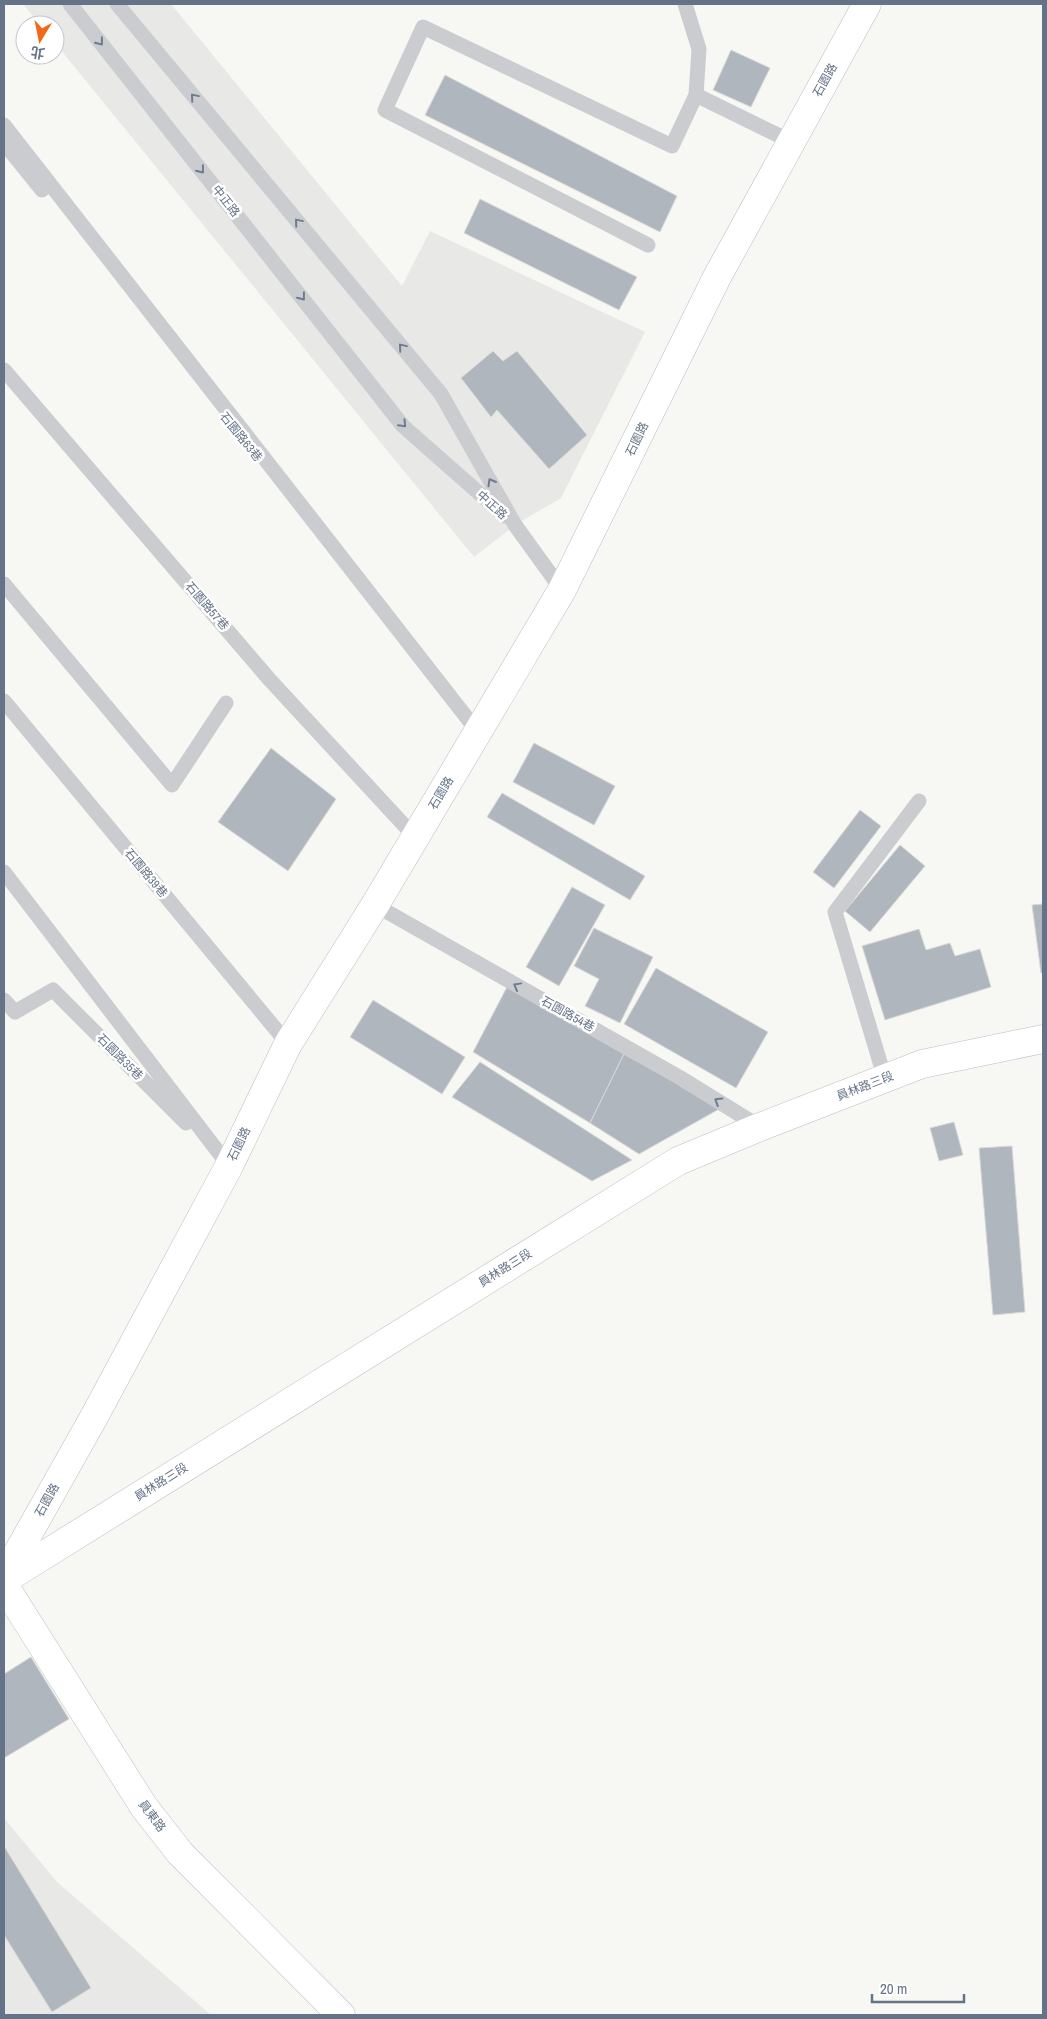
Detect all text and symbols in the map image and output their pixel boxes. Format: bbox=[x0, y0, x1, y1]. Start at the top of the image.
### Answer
north arrow bbox=[15, 15, 65, 65]
one-way arrow bbox=[95, 36, 103, 45]
text: 北 bbox=[29, 43, 46, 63]
street label: 石園路 bbox=[809, 60, 841, 100]
one-way arrow bbox=[191, 94, 200, 103]
one-way arrow bbox=[195, 164, 204, 173]
street label: 中正路 bbox=[209, 182, 243, 220]
one-way arrow bbox=[295, 219, 303, 228]
one-way arrow bbox=[296, 291, 304, 300]
one-way arrow bbox=[399, 344, 407, 353]
street label: 石園路63巷 bbox=[216, 409, 266, 465]
one-way arrow bbox=[397, 419, 406, 428]
street label: 石園路 bbox=[622, 419, 652, 459]
one-way arrow bbox=[487, 479, 497, 488]
street label: 中正路 bbox=[473, 487, 511, 523]
street label: 石園路57巷 bbox=[182, 579, 232, 633]
street label: 石園路 bbox=[425, 773, 457, 813]
street label: 石園路39巷 bbox=[121, 845, 171, 901]
one-way arrow bbox=[513, 982, 522, 992]
street label: 石園路54巷 bbox=[538, 993, 598, 1035]
street label: 石園路35巷 bbox=[94, 1031, 146, 1083]
street label: 員林路三段 bbox=[834, 1068, 896, 1104]
one-way arrow bbox=[715, 1098, 724, 1107]
street label: 石園路 bbox=[224, 1124, 254, 1164]
street label: 員林路三段 bbox=[475, 1245, 535, 1291]
street label: 員林路三段 bbox=[131, 1459, 191, 1505]
street label: 石園路 bbox=[31, 1480, 63, 1520]
street label: 員東路 bbox=[135, 1797, 169, 1835]
scale bar bbox=[872, 1972, 964, 2004]
text: 20 m bbox=[880, 1978, 907, 1999]

